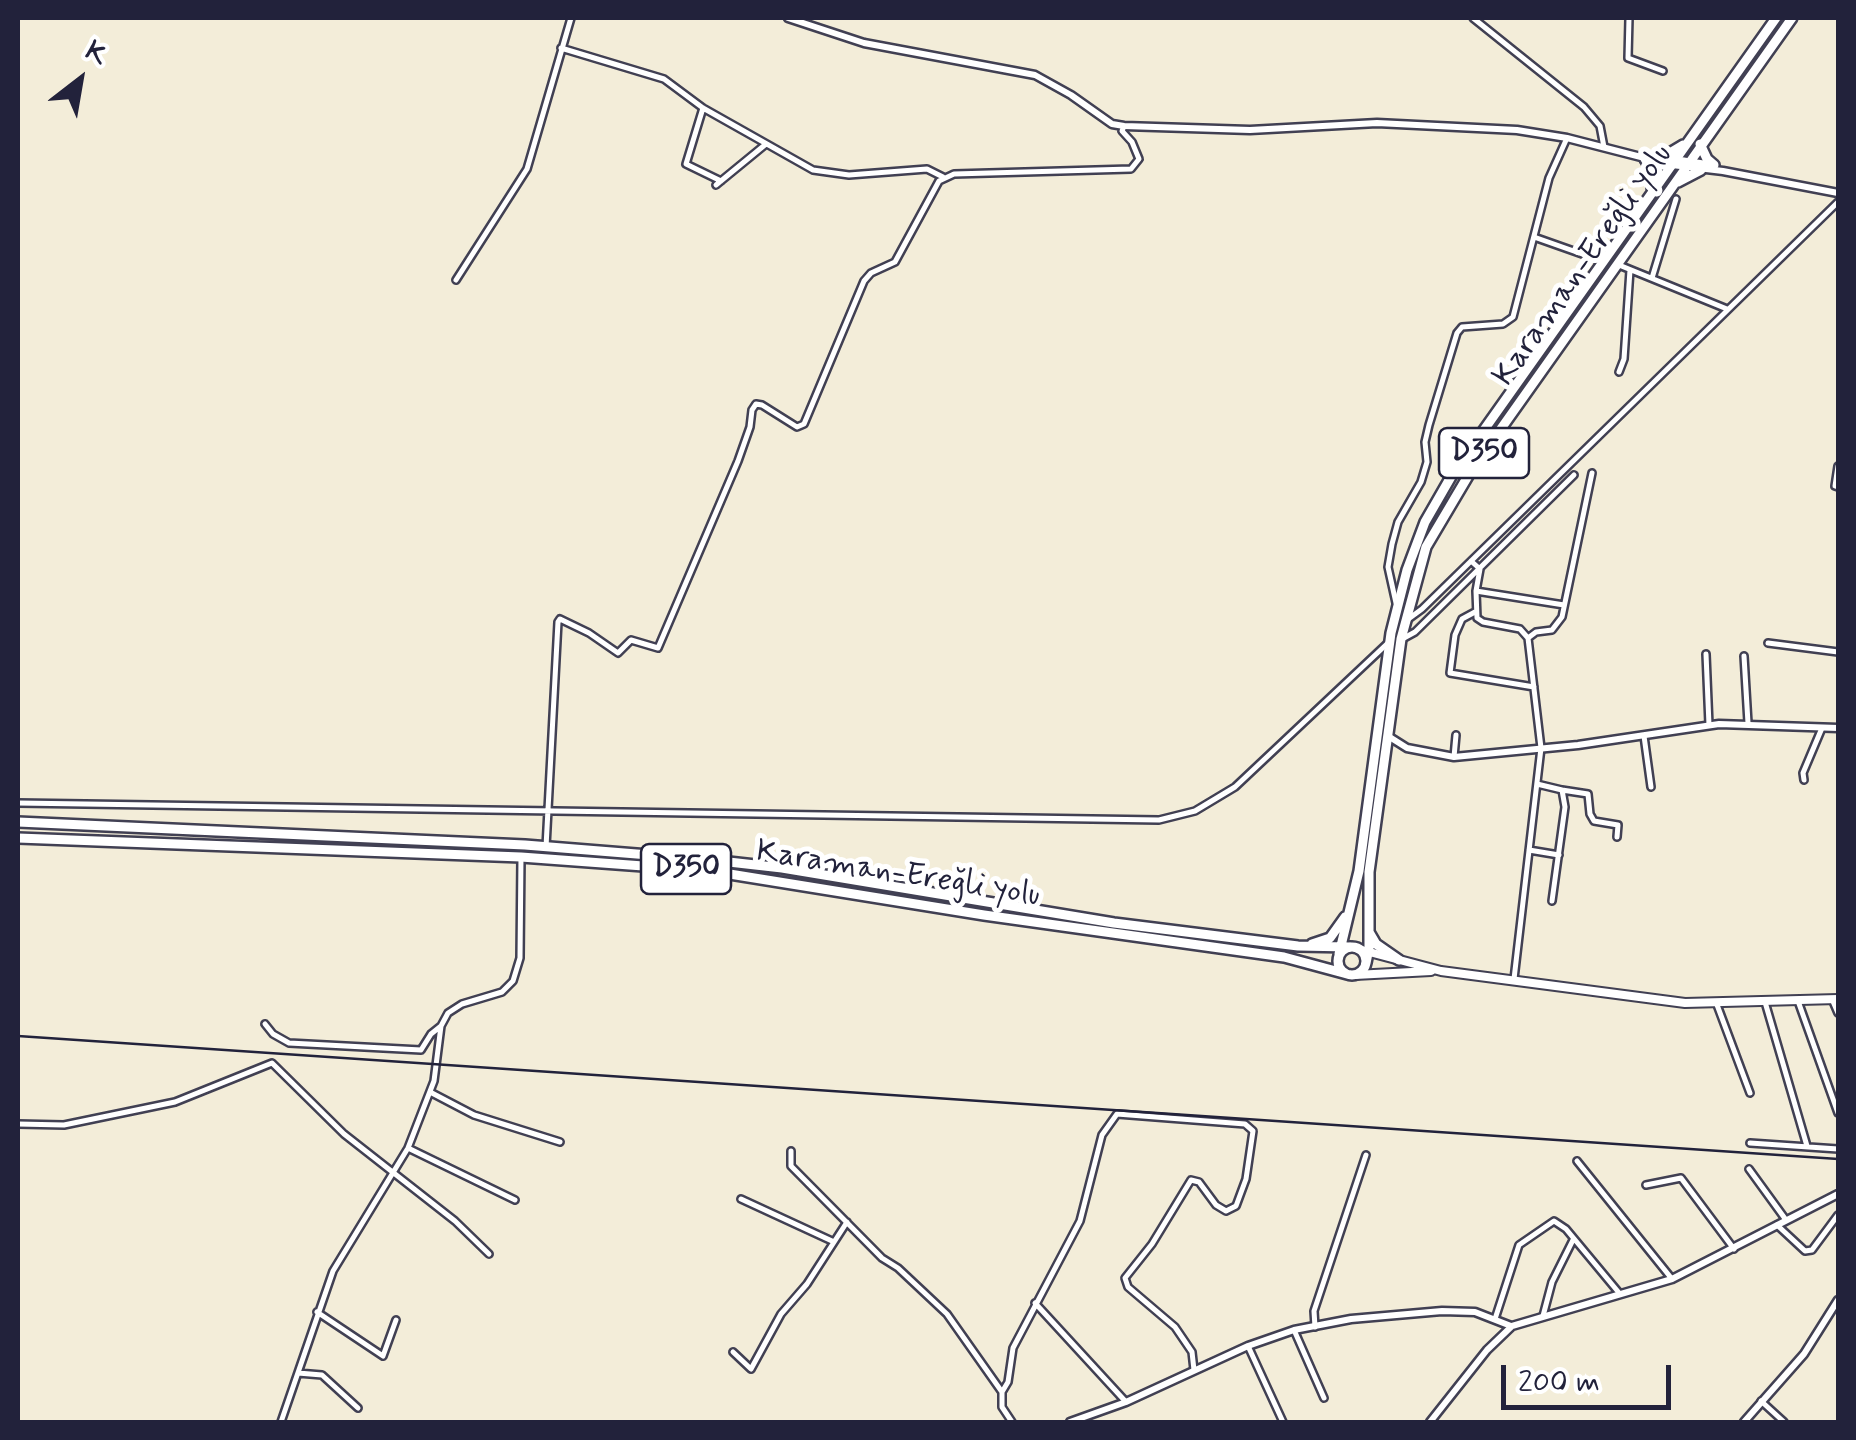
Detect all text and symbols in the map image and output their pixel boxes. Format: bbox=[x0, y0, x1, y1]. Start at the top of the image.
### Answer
north arrow bbox=[30, 30, 130, 130]
text: K bbox=[78, 33, 114, 75]
street label: Karaman-Ereğli yolu bbox=[1486, 138, 1682, 394]
road number: D350 bbox=[1439, 428, 1529, 478]
street label: Karaman-Ereğli yolu bbox=[753, 834, 1043, 916]
road number: D350 bbox=[641, 844, 731, 894]
scale bar bbox=[1506, 1345, 1676, 1407]
text: 200 m bbox=[1518, 1363, 1600, 1402]

